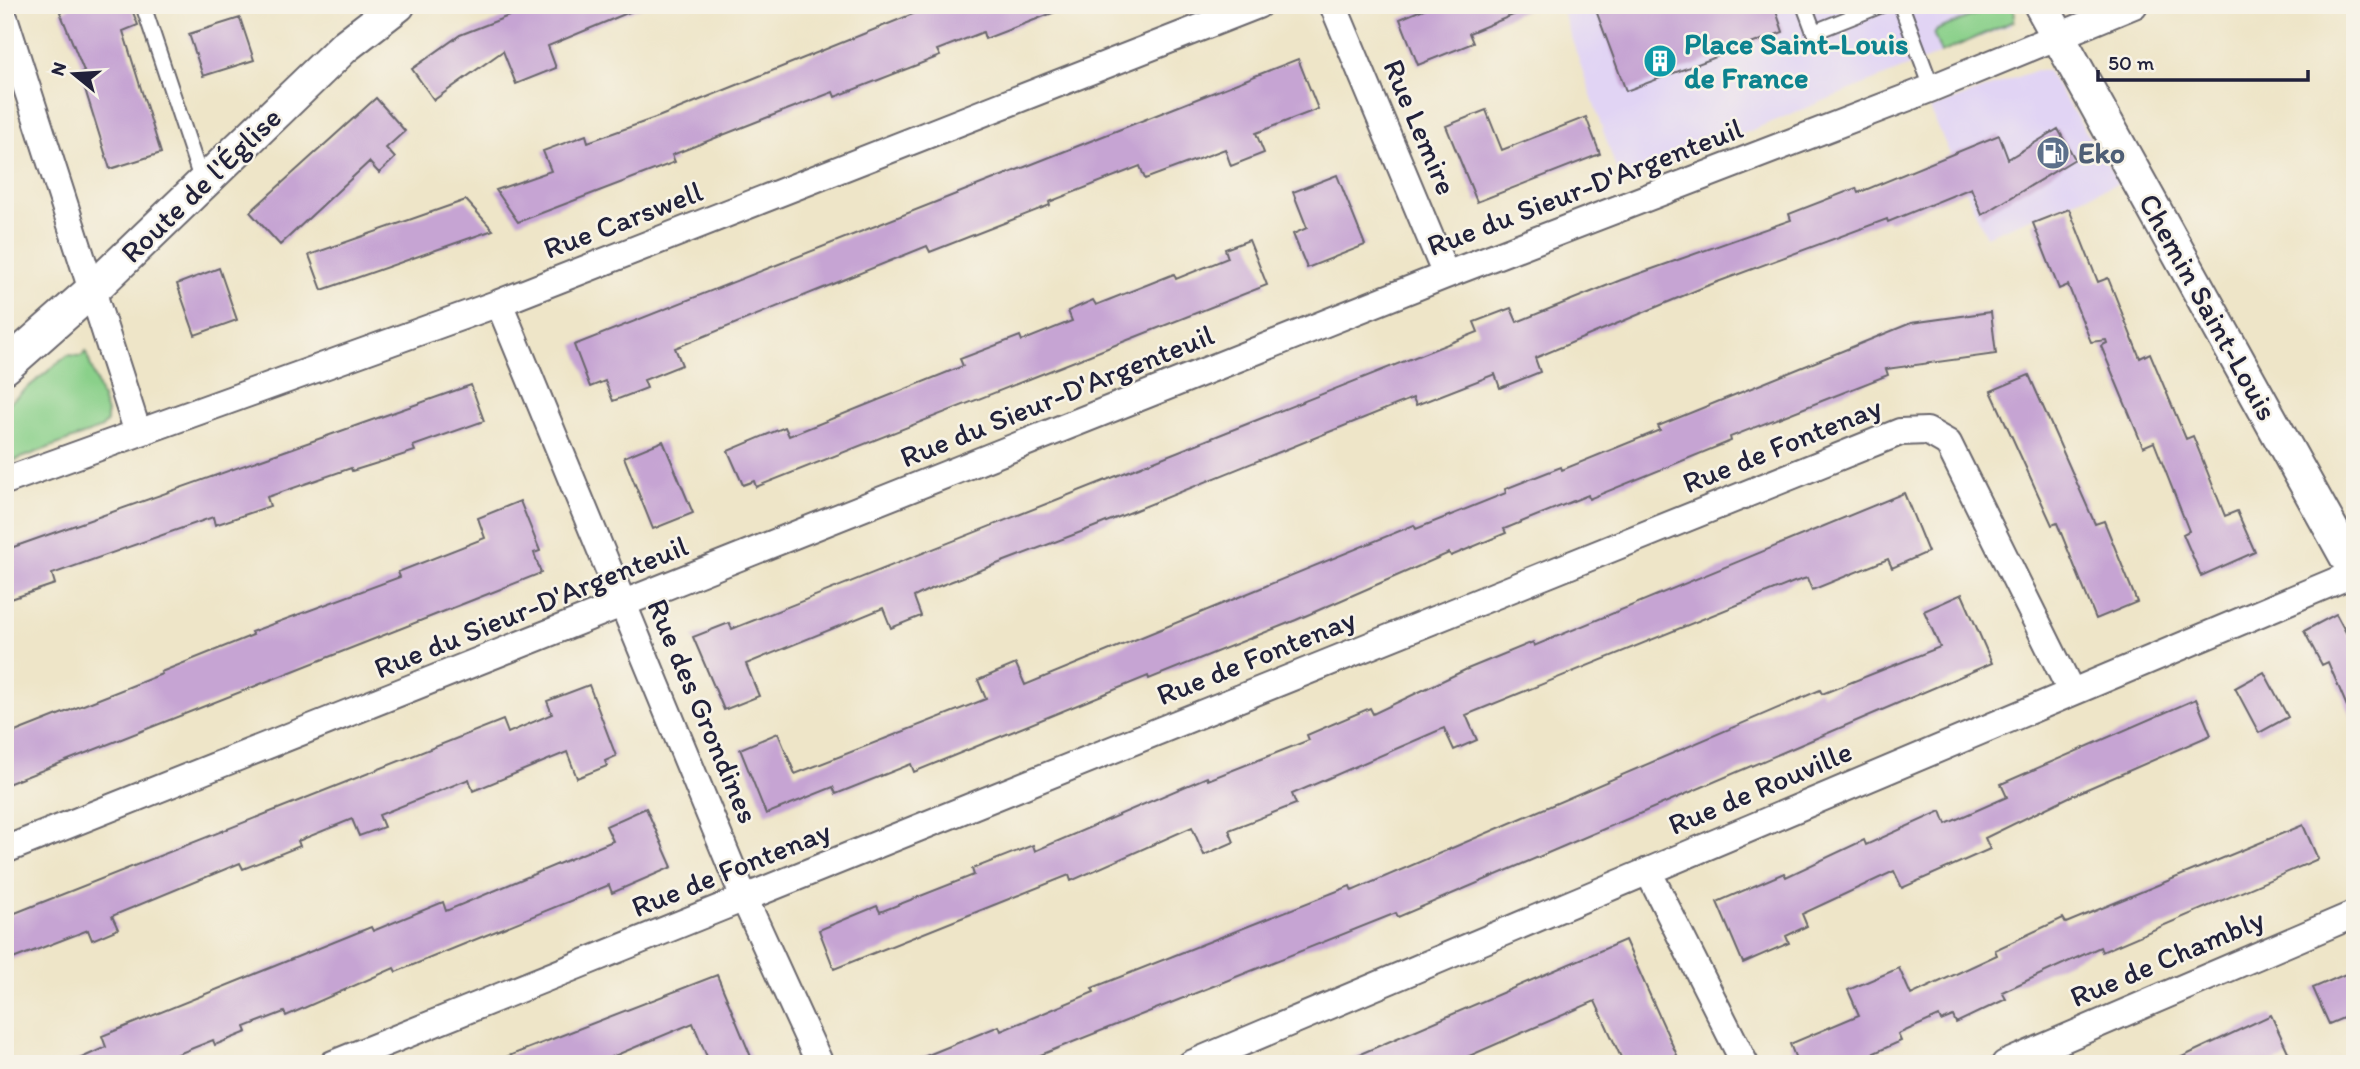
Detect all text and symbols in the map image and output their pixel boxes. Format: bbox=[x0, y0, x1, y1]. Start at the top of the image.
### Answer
place label: Place Saint-Louis de France bbox=[1684, 25, 1908, 96]
north arrow bbox=[38, 38, 108, 108]
scale bar bbox=[2098, 38, 2308, 82]
building icon: Place Saint-Louis de France bbox=[1641, 42, 1679, 80]
text: 50 m bbox=[2108, 50, 2155, 75]
street label: Rue Lemire bbox=[1375, 53, 1466, 200]
text: N bbox=[45, 59, 71, 79]
street label: Route de l'Église bbox=[113, 99, 289, 271]
street label: Rue du Sieur-D'Argenteuil bbox=[1422, 109, 1748, 264]
fuel station icon: Eko bbox=[2034, 134, 2072, 172]
place label: Eko bbox=[2078, 134, 2125, 171]
street label: Rue Carswell bbox=[538, 172, 708, 267]
street label: Chemin Saint-Louis bbox=[2131, 187, 2286, 427]
street label: Rue du Sieur-D'Argenteuil bbox=[894, 315, 1220, 475]
street label: Rue de Fontenay bbox=[1677, 388, 1887, 501]
street label: Rue du Sieur-D'Argenteuil bbox=[368, 526, 694, 686]
street label: Rue des Grondines bbox=[639, 593, 767, 829]
street label: Rue de Fontenay bbox=[1151, 600, 1361, 713]
street label: Rue de Rouville bbox=[1662, 732, 1857, 843]
street label: Rue de Fontenay bbox=[626, 812, 836, 925]
street label: Rue de Chambly bbox=[2064, 900, 2269, 1015]

